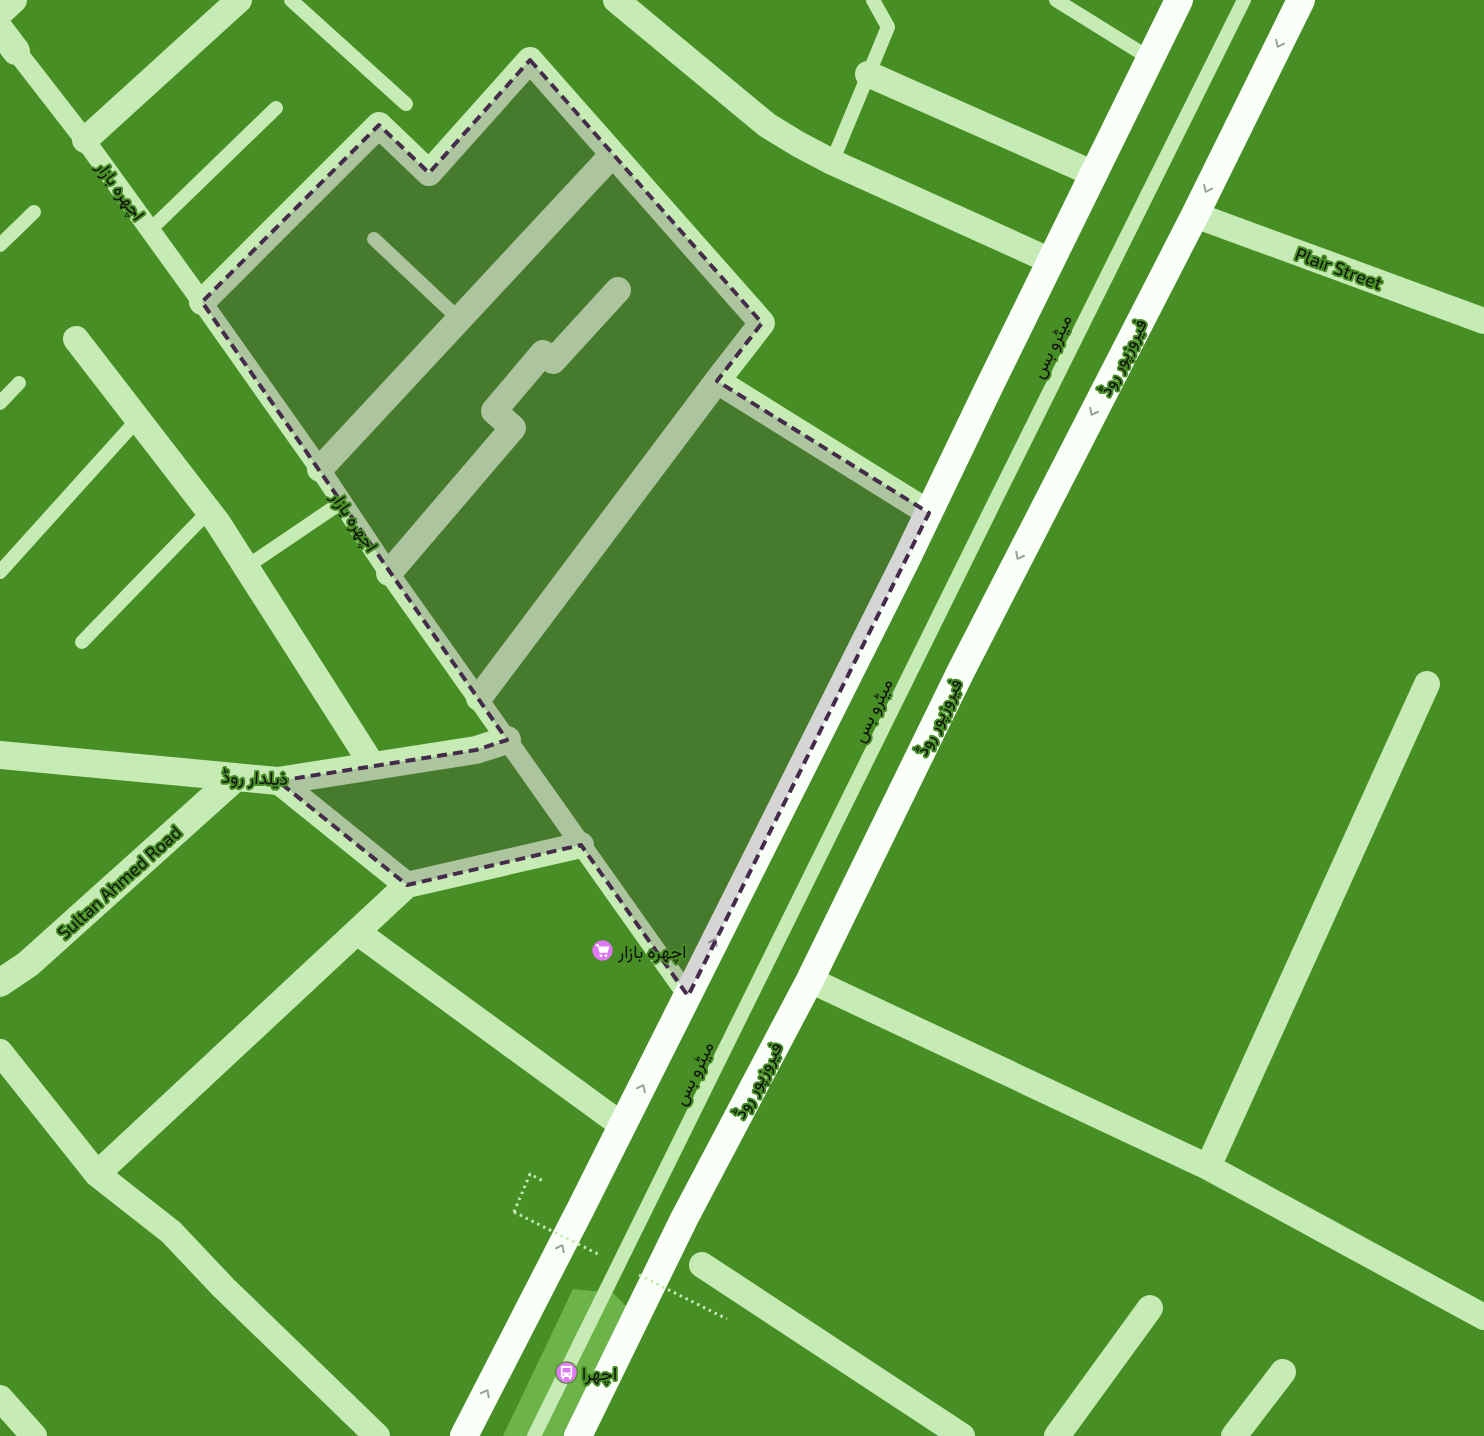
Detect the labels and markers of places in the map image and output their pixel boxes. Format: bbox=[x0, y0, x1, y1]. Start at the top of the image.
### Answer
supermarket icon: اچھرہ بازار bbox=[590, 939, 614, 963]
place label: اچھرہ بازار bbox=[617, 940, 686, 964]
bus stop icon: اچھرا bbox=[554, 1361, 578, 1385]
place label: اچھرا bbox=[582, 1362, 617, 1386]

